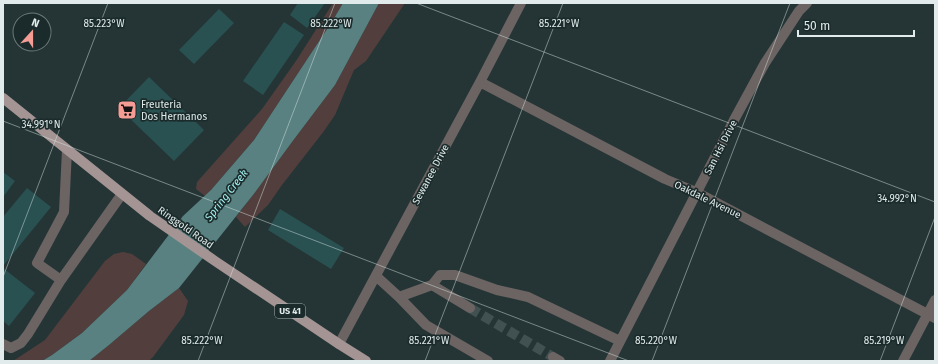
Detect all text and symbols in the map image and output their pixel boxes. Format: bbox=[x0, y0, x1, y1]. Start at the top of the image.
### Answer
north arrow bbox=[12, 12, 52, 52]
scale bar bbox=[798, 12, 914, 38]
text: N bbox=[30, 16, 41, 31]
text: 85.223°W bbox=[83, 18, 125, 30]
text: 85.222°W bbox=[310, 18, 352, 30]
text: 85.221°W bbox=[539, 18, 580, 30]
text: 50 m bbox=[804, 19, 830, 33]
supermarket icon: Freuteria Dos Hermanos bbox=[116, 99, 138, 121]
place label: Freuteria Dos Hermanos bbox=[141, 99, 207, 123]
street label: San Hsi Drive bbox=[702, 118, 740, 177]
text: 34.991°N bbox=[21, 119, 61, 131]
street label: Sewanee Drive bbox=[410, 142, 452, 207]
water label: Spring Creek bbox=[201, 167, 251, 225]
street label: Oakdale Avenue bbox=[672, 179, 743, 221]
text: 34.992°N bbox=[877, 193, 917, 205]
street label: Ringgold Road bbox=[155, 204, 216, 251]
road number: US 41 bbox=[275, 304, 305, 318]
text: 85.222°W bbox=[181, 335, 223, 347]
text: 85.221°W bbox=[409, 335, 450, 347]
text: 85.220°W bbox=[635, 335, 678, 347]
text: 85.219°W bbox=[864, 335, 905, 347]

